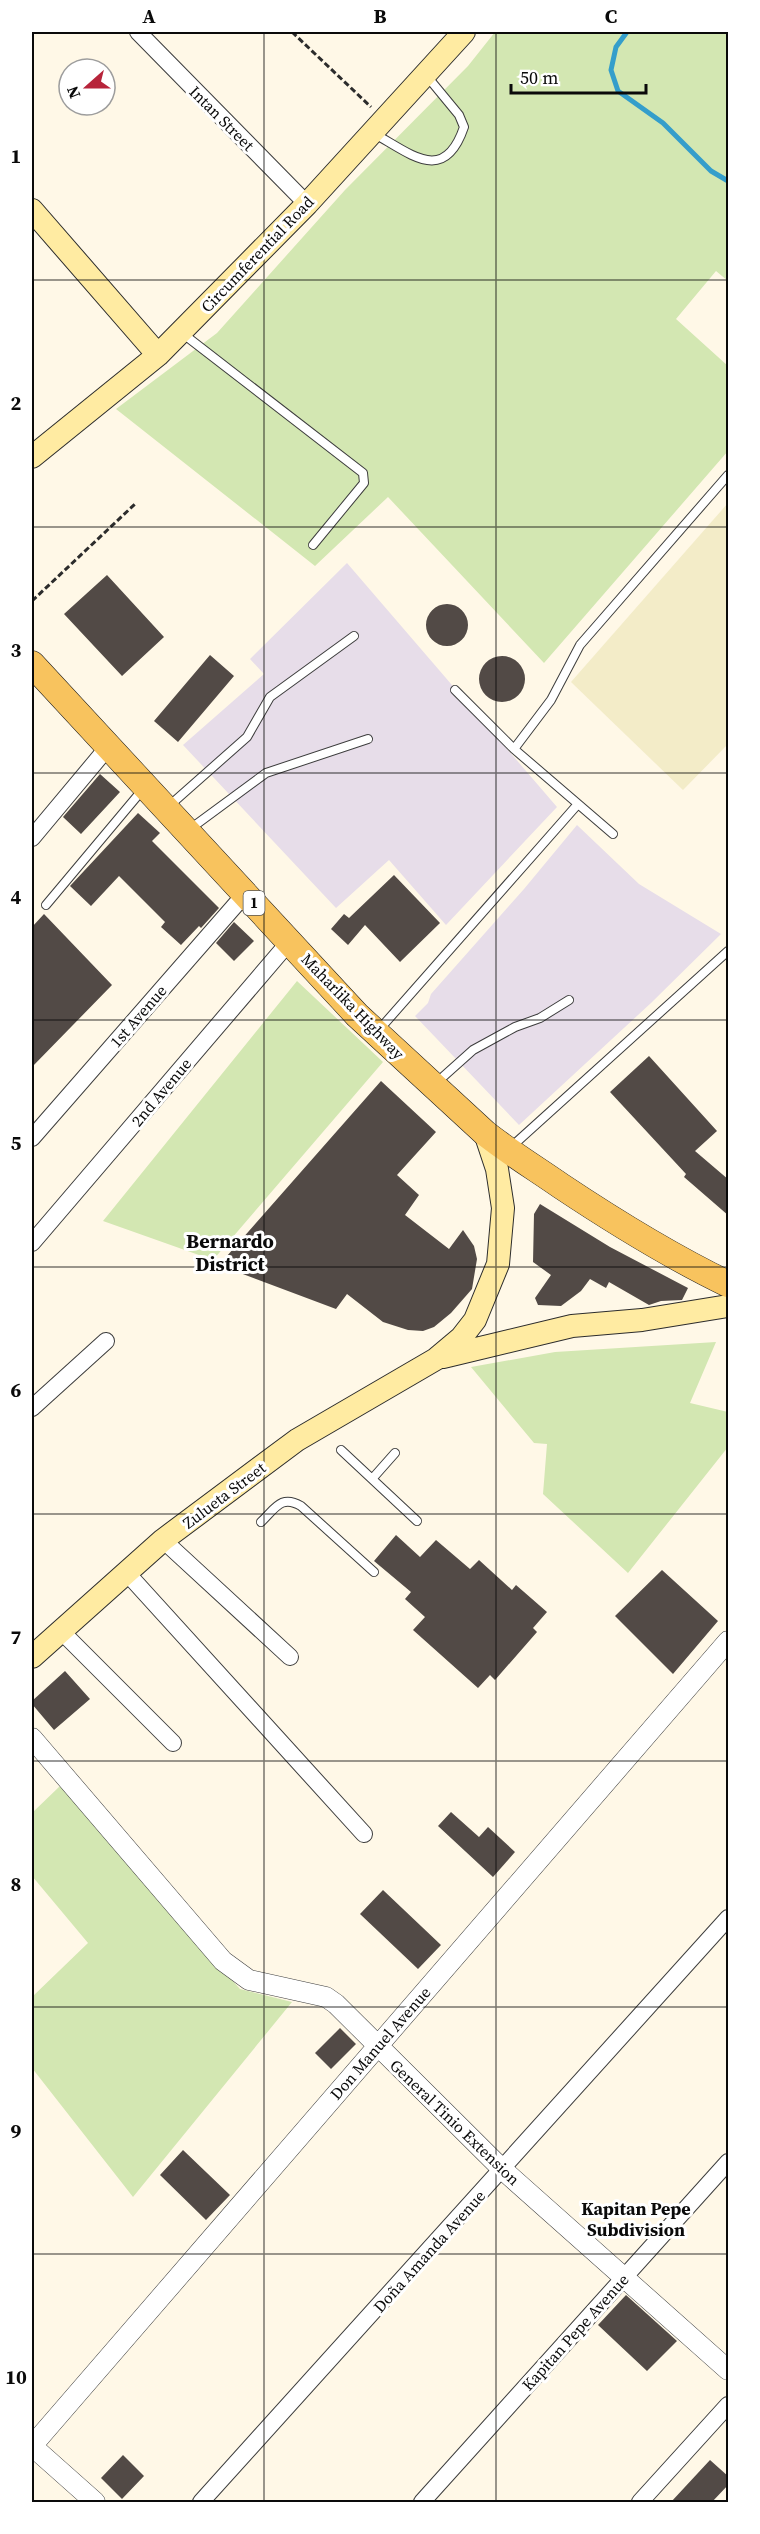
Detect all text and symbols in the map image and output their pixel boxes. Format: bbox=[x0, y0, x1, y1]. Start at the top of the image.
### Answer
text: A bbox=[142, 2, 156, 30]
text: B bbox=[373, 2, 387, 30]
text: C bbox=[605, 2, 617, 30]
north arrow bbox=[57, 57, 117, 117]
scale bar bbox=[511, 57, 646, 95]
text: 50 m bbox=[520, 65, 558, 90]
street label: Intan Street bbox=[185, 81, 260, 156]
text: N bbox=[61, 83, 85, 102]
text: 1 bbox=[11, 142, 21, 170]
street label: Circumferential Road bbox=[196, 191, 318, 317]
text: 2 bbox=[11, 389, 22, 417]
text: 3 bbox=[11, 636, 22, 664]
text: 4 bbox=[11, 883, 22, 911]
road number: 1 bbox=[244, 891, 264, 915]
street label: Maharlika Highway bbox=[297, 948, 410, 1064]
street label: 1st Avenue bbox=[105, 980, 171, 1052]
street label: 2nd Avenue bbox=[126, 1053, 196, 1131]
text: 5 bbox=[11, 1129, 22, 1157]
district label: Bernardo District bbox=[186, 1227, 274, 1278]
text: 6 bbox=[11, 1376, 22, 1404]
street label: Zulueta Street bbox=[178, 1456, 271, 1533]
text: 7 bbox=[11, 1623, 22, 1651]
text: 8 bbox=[11, 1870, 21, 1898]
street label: Don Manuel Avenue bbox=[325, 1982, 435, 2104]
street label: General Tinio Extension bbox=[385, 2054, 525, 2190]
text: 9 bbox=[11, 2117, 22, 2145]
street label: Doña Amanda Avenue bbox=[368, 2185, 490, 2317]
district label: Kapitan Pepe Subdivision bbox=[581, 2196, 691, 2242]
street label: Kapitan Pepe Avenue bbox=[517, 2269, 633, 2395]
text: 10 bbox=[5, 2363, 27, 2391]

